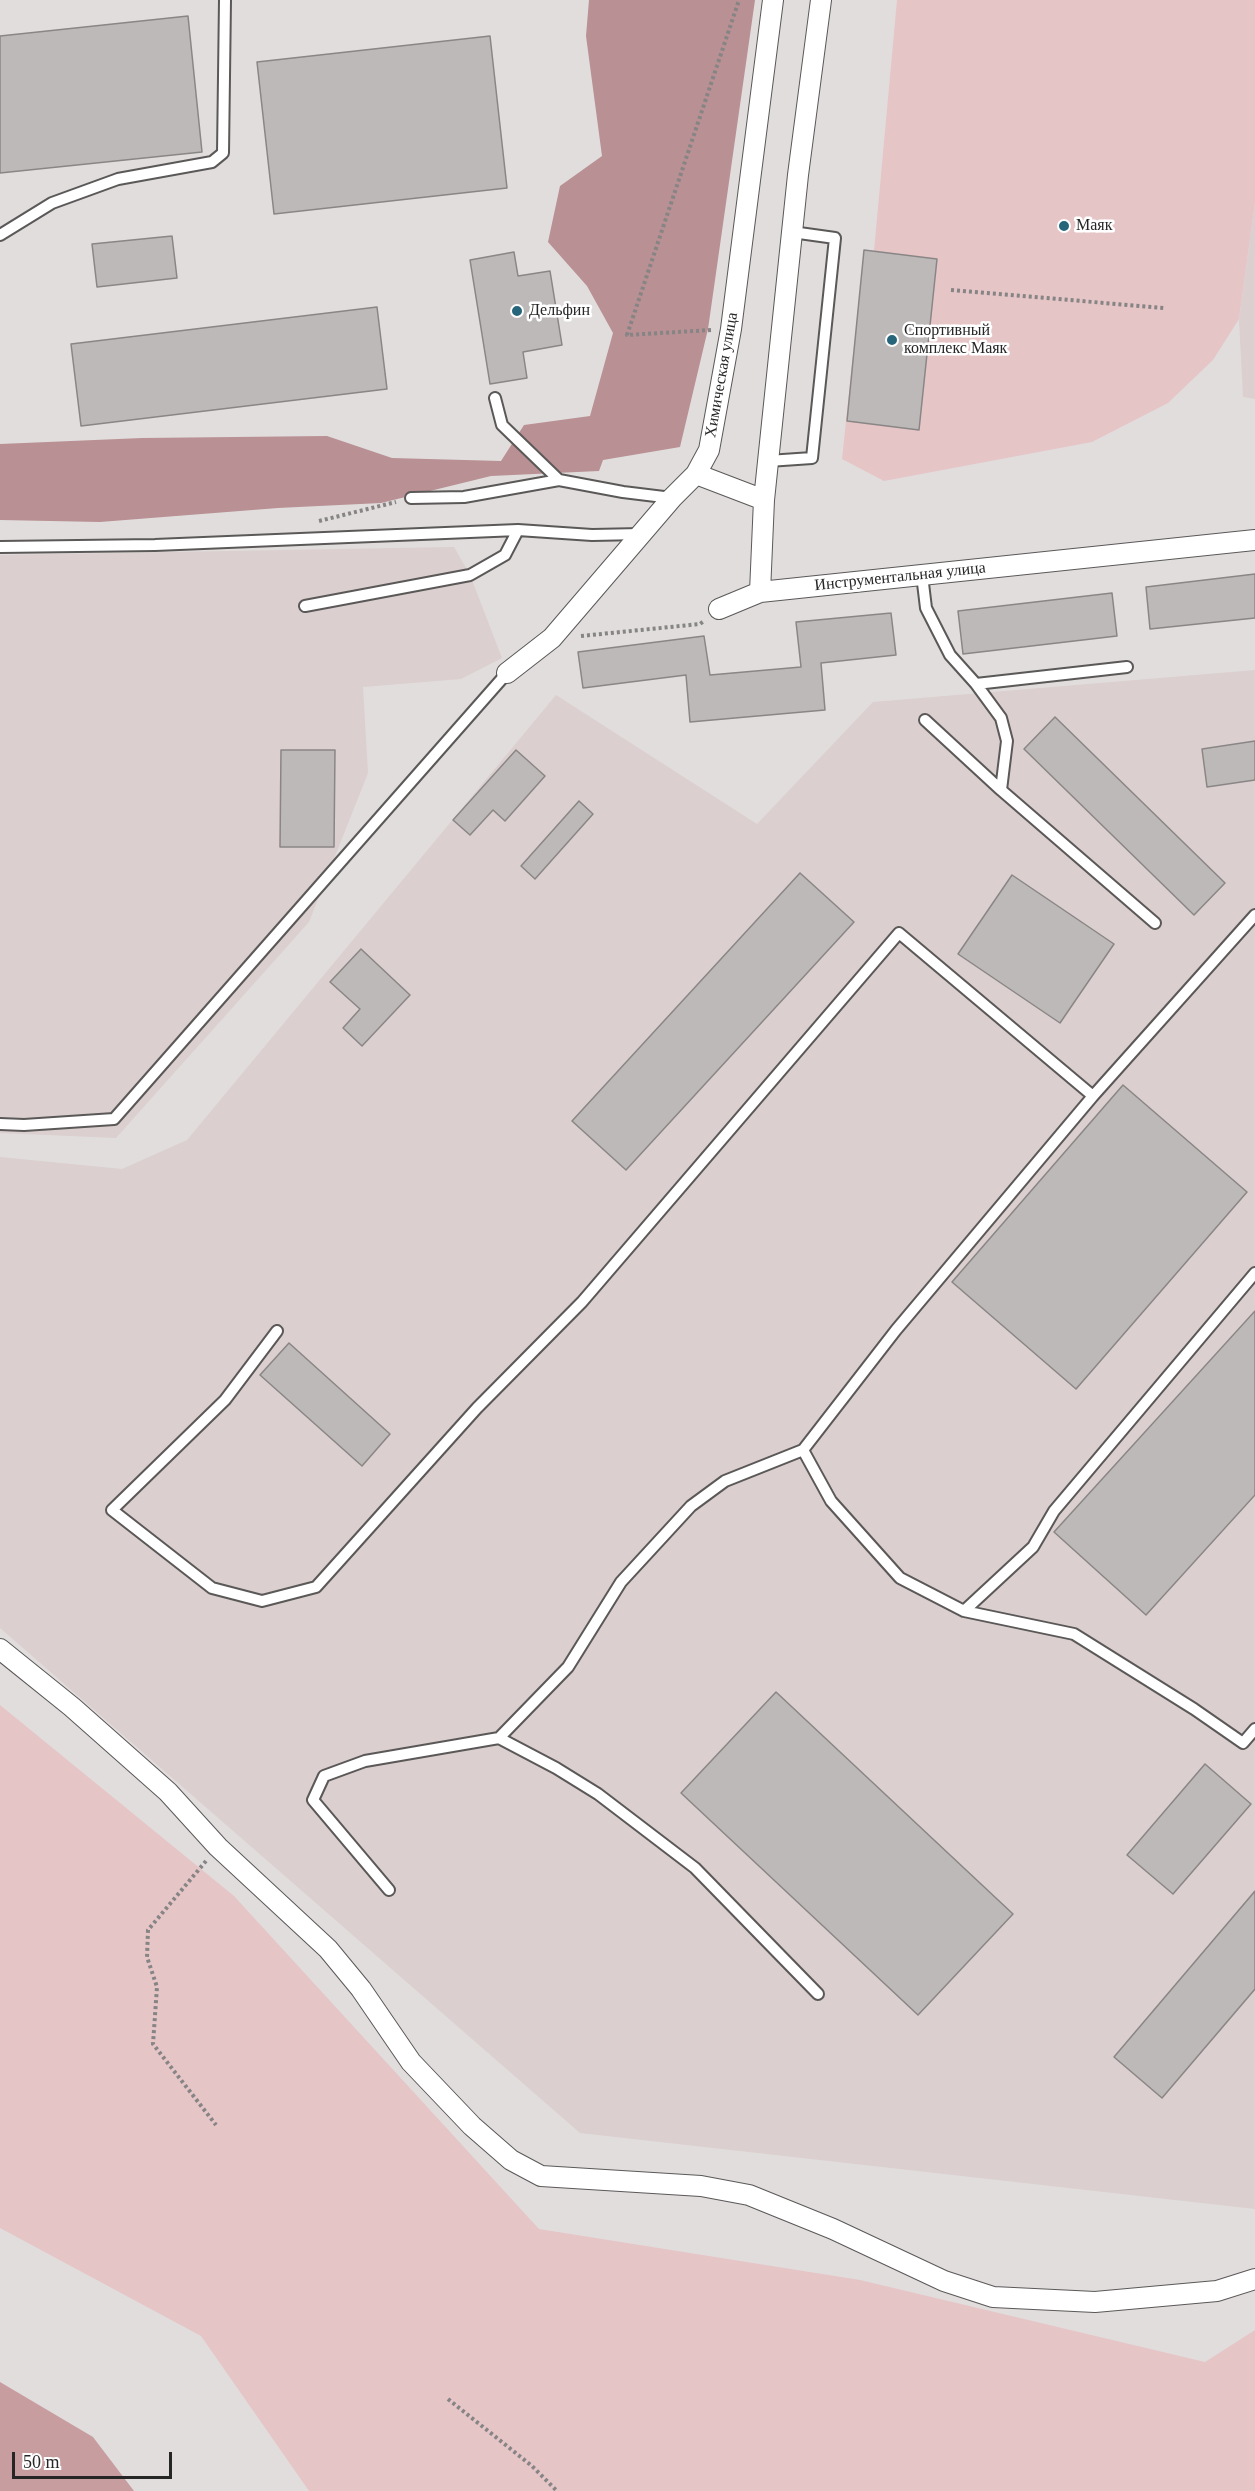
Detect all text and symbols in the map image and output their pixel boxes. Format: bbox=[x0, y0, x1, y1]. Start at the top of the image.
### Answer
place label: Маяк bbox=[1076, 216, 1112, 236]
marker: Маяк bbox=[1057, 219, 1071, 233]
place label: Дельфин bbox=[529, 301, 590, 321]
marker: Дельфин bbox=[510, 304, 524, 318]
street label: Химическая улица bbox=[702, 311, 742, 439]
place label: Спортивный комплекс Маяк bbox=[904, 321, 1007, 359]
marker: Спортивный комплекс Маяк bbox=[885, 333, 899, 347]
street label: Инструментальная улица bbox=[813, 558, 987, 596]
scale bar bbox=[15, 2440, 176, 2478]
text: 50 m bbox=[23, 2452, 60, 2472]

